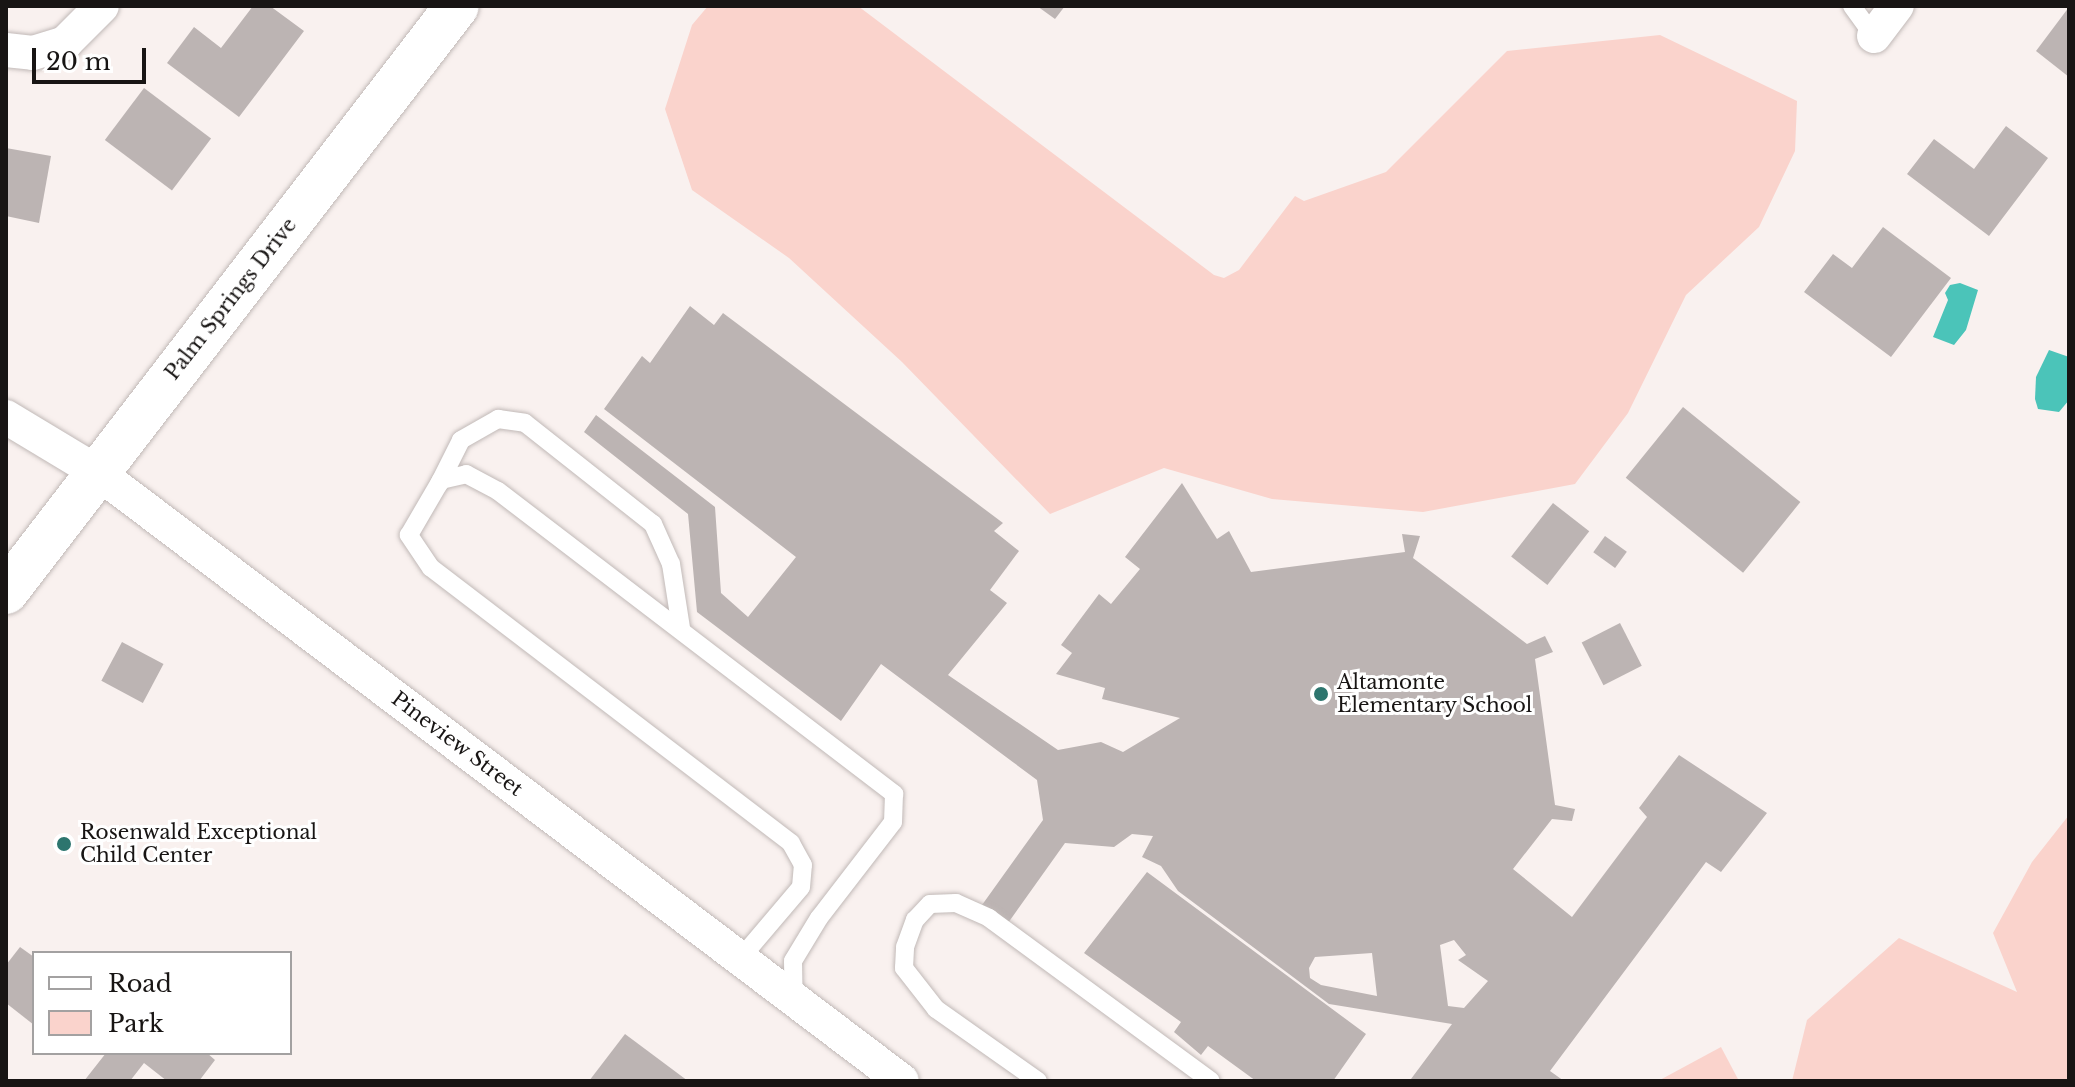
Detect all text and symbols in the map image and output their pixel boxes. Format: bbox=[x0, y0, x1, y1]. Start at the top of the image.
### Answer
scale bar bbox=[36, 32, 150, 82]
text: 20 m bbox=[46, 47, 111, 76]
street label: Palm Springs Drive bbox=[160, 213, 302, 385]
place label: Altamonte Elementary School bbox=[1337, 670, 1533, 717]
marker: Altamonte Elementary School bbox=[1312, 685, 1330, 703]
street label: Pineview Street bbox=[386, 687, 528, 801]
place label: Rosenwald Exceptional Child Center bbox=[80, 820, 317, 867]
marker: Rosenwald Exceptional Child Center bbox=[55, 835, 73, 853]
legend bbox=[32, 951, 292, 1055]
text: Road bbox=[108, 969, 172, 998]
text: Park bbox=[108, 1009, 164, 1038]

